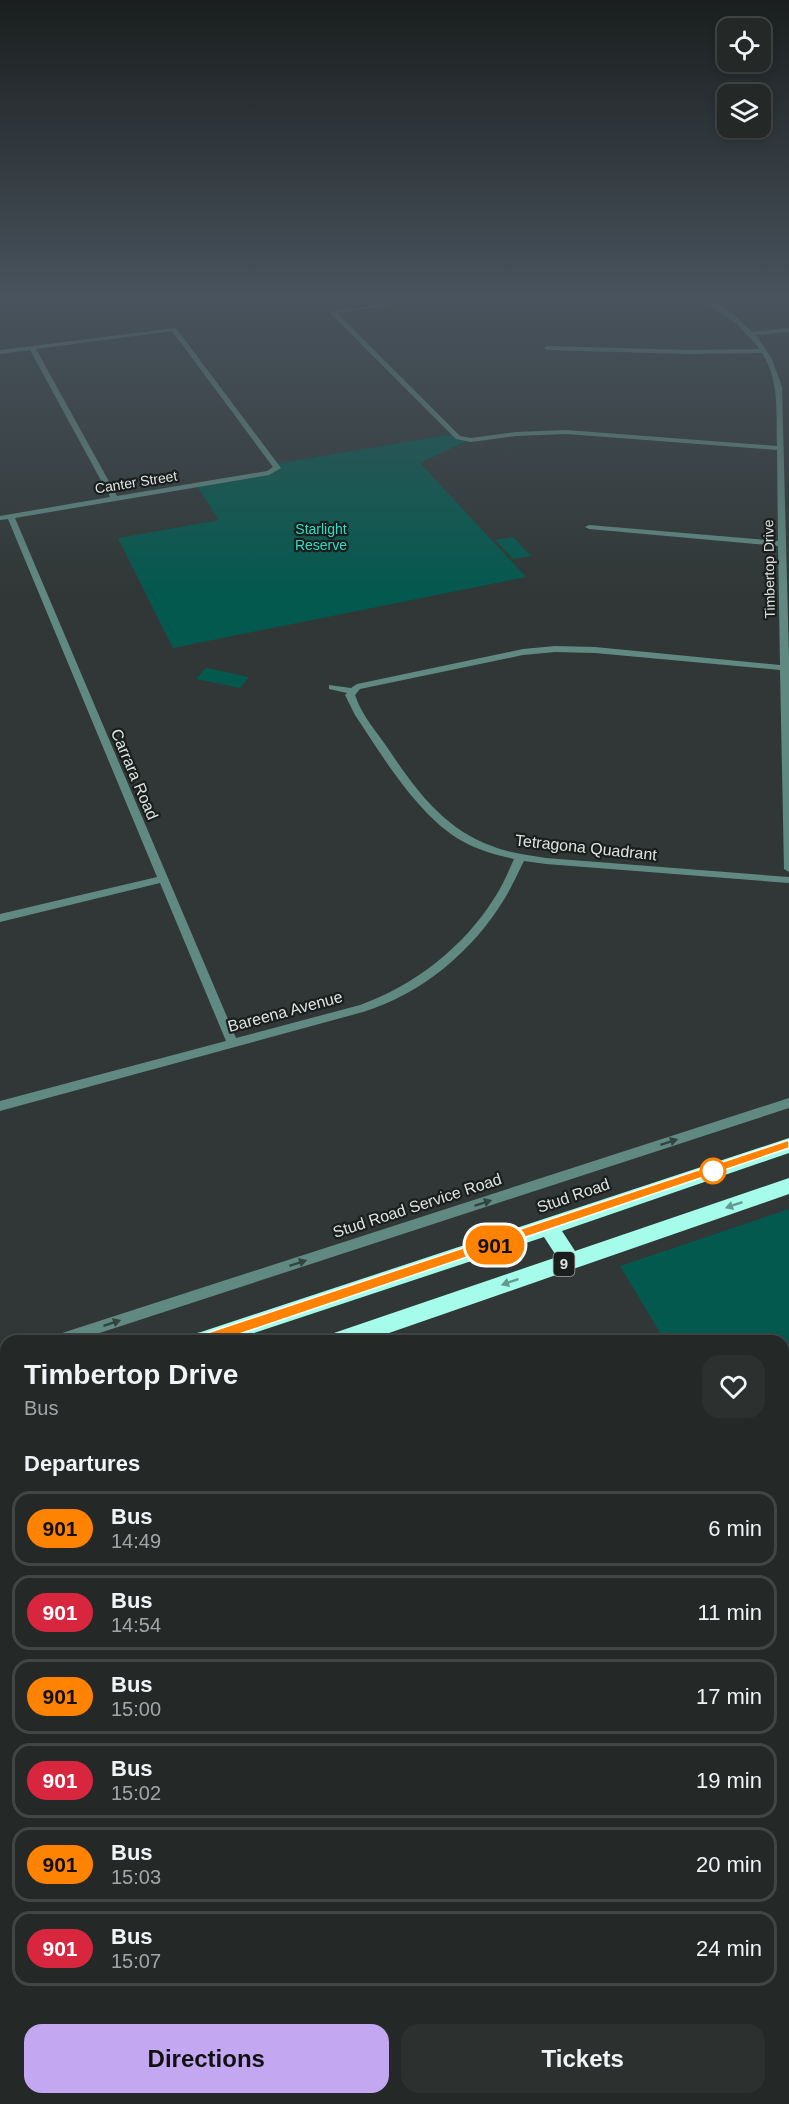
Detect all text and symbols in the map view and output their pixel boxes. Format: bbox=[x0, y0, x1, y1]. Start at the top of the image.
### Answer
map controls bbox=[717, 18, 771, 138]
button: locate bbox=[717, 18, 771, 72]
button: layers bbox=[717, 84, 771, 138]
street label: Canter Street bbox=[94, 468, 178, 496]
street label: Timbertop Drive bbox=[760, 519, 778, 619]
park label: Starlight Reserve bbox=[295, 521, 347, 553]
street label: Carrara Road bbox=[108, 726, 161, 822]
street label: Tetragona Quadrant bbox=[514, 832, 658, 863]
street label: Bareena Avenue bbox=[226, 988, 344, 1035]
one-way arrow bbox=[660, 1137, 678, 1147]
unlabelled marker bbox=[700, 1158, 726, 1184]
street label: Stud Road Service Road bbox=[331, 1170, 504, 1241]
street label: Stud Road bbox=[535, 1175, 612, 1216]
one-way arrow bbox=[474, 1197, 492, 1207]
one-way arrow bbox=[725, 1200, 743, 1210]
line badge: 901 bbox=[460, 1226, 530, 1264]
text: 901 bbox=[477, 1234, 513, 1257]
road number: 9 bbox=[554, 1252, 574, 1276]
one-way arrow bbox=[289, 1258, 307, 1267]
one-way arrow bbox=[501, 1278, 519, 1288]
one-way arrow bbox=[103, 1318, 121, 1327]
button: heart bbox=[702, 1355, 765, 1418]
text: Timbertop Drive bbox=[24, 1359, 238, 1390]
text: Bus bbox=[24, 1397, 58, 1419]
text: Departures bbox=[24, 1451, 140, 1476]
text: Bus bbox=[111, 1504, 153, 1529]
text: 6 min bbox=[708, 1516, 762, 1541]
text: 901 bbox=[42, 1517, 78, 1540]
text: 14:49 bbox=[111, 1530, 161, 1552]
text: Bus bbox=[111, 1588, 153, 1613]
text: 11 min bbox=[698, 1600, 762, 1625]
text: 901 bbox=[42, 1601, 78, 1624]
text: 14:54 bbox=[111, 1614, 161, 1636]
text: Bus bbox=[111, 1672, 153, 1697]
text: 17 min bbox=[696, 1684, 762, 1709]
text: 901 bbox=[42, 1685, 78, 1708]
text: 15:00 bbox=[111, 1698, 161, 1720]
text: Bus bbox=[111, 1756, 153, 1781]
text: 19 min bbox=[696, 1768, 762, 1793]
text: 901 bbox=[42, 1769, 78, 1792]
text: 15:02 bbox=[111, 1782, 161, 1804]
text: Bus bbox=[111, 1840, 153, 1865]
text: 20 min bbox=[696, 1852, 762, 1877]
text: 901 bbox=[42, 1853, 78, 1876]
text: 15:03 bbox=[111, 1866, 161, 1888]
text: Bus bbox=[111, 1924, 153, 1949]
text: 24 min bbox=[696, 1936, 762, 1961]
text: 901 bbox=[42, 1937, 78, 1960]
text: 15:07 bbox=[111, 1950, 161, 1972]
button: Directions bbox=[24, 2024, 389, 2093]
button: Tickets bbox=[401, 2024, 765, 2093]

